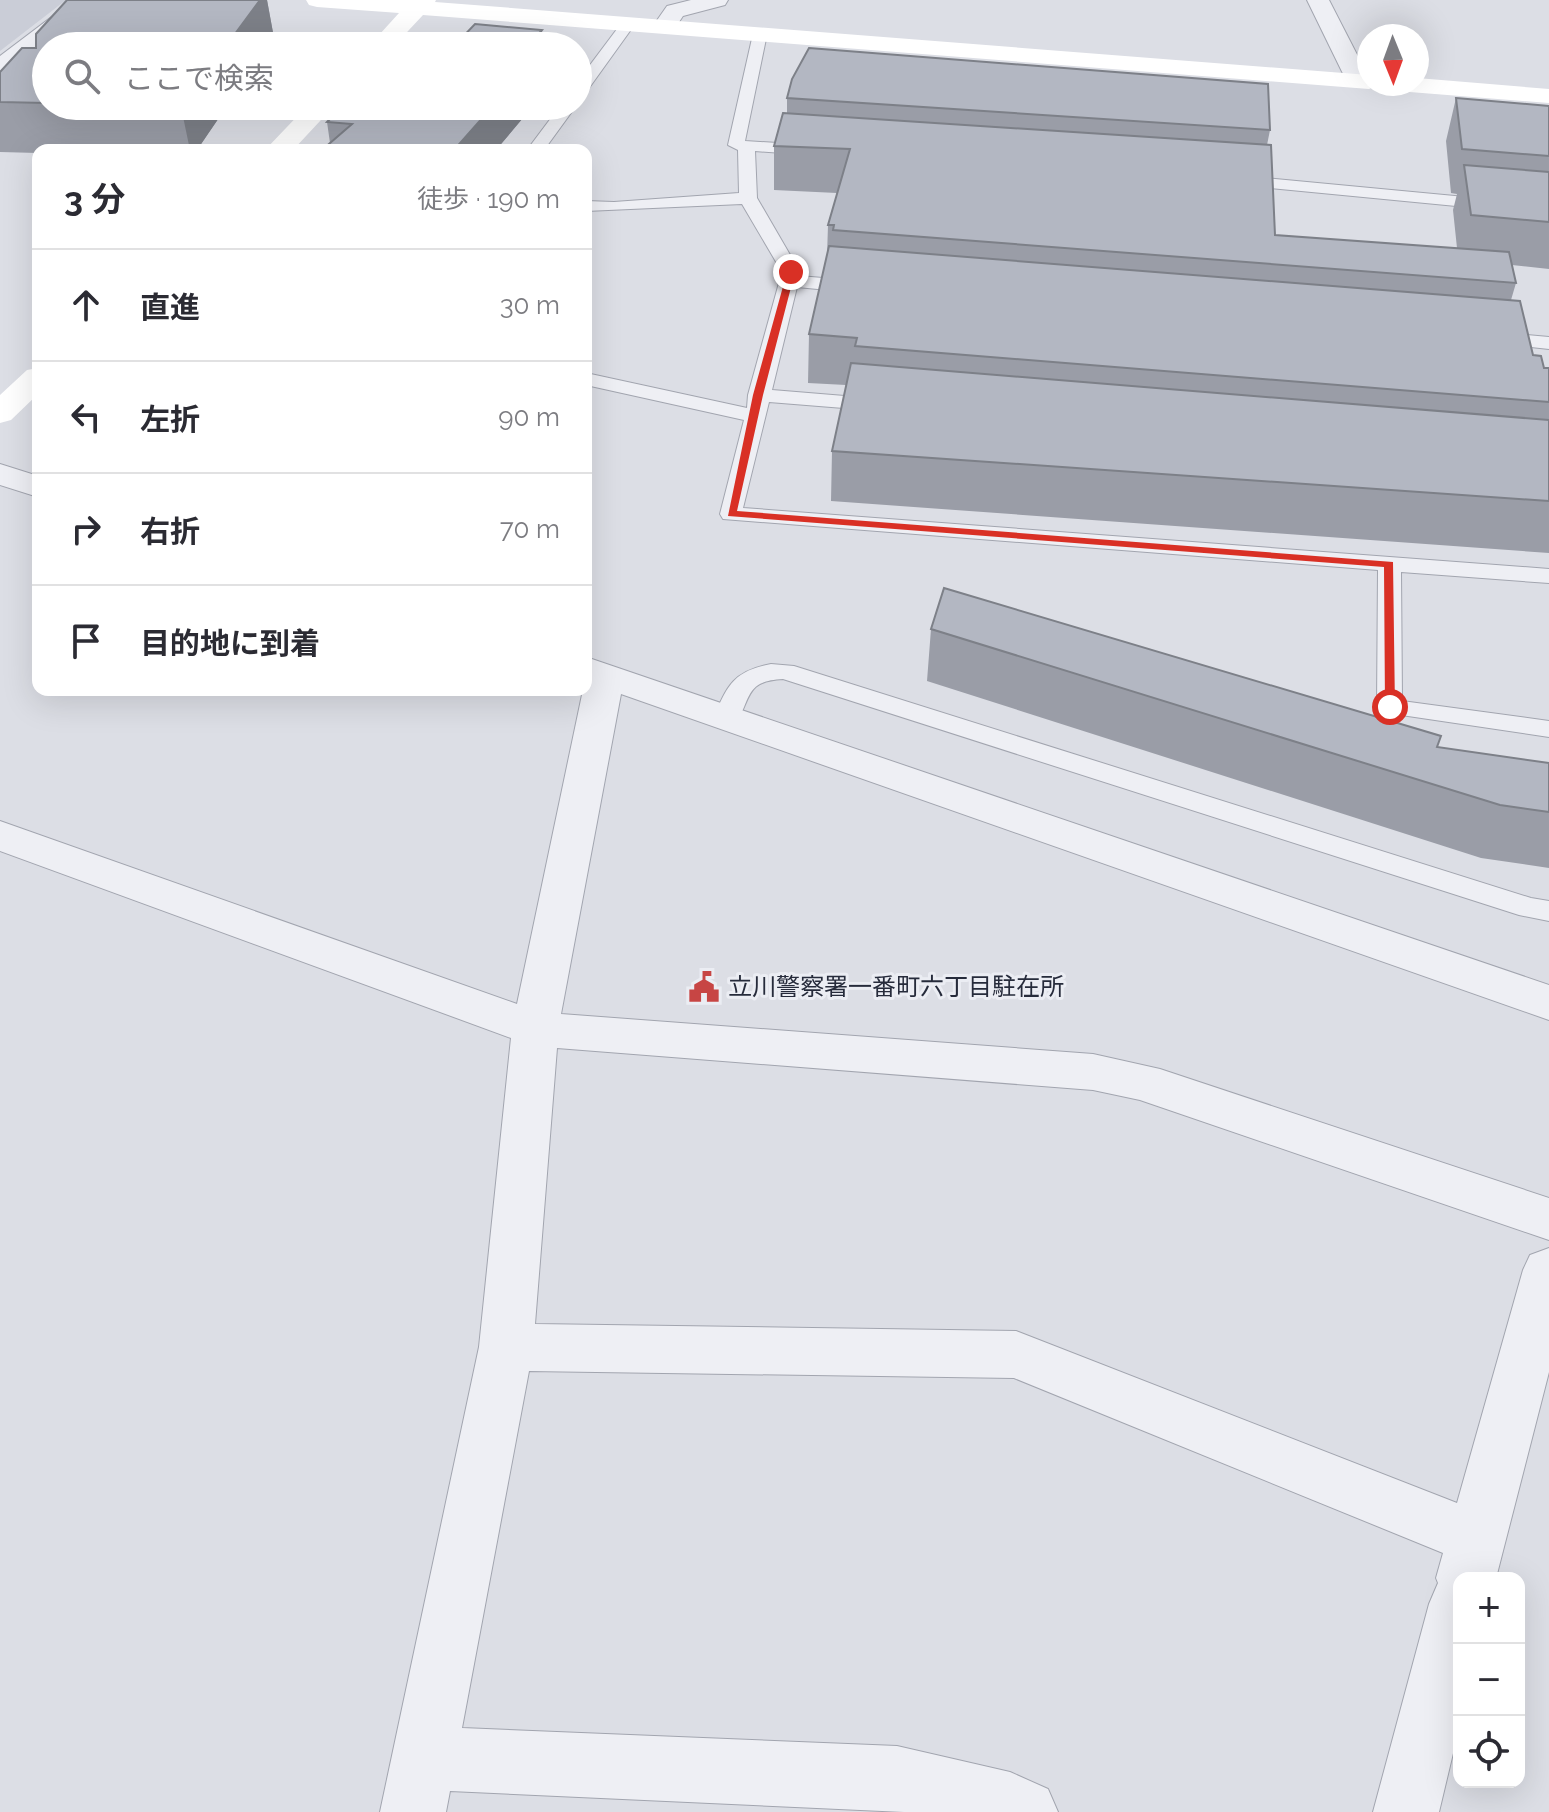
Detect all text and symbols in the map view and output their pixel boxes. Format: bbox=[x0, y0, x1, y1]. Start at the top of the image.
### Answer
north arrow bbox=[1357, 24, 1429, 96]
search box bbox=[32, 32, 592, 120]
icon: search bbox=[60, 54, 104, 98]
text: ここで検索 bbox=[124, 61, 274, 96]
text: 3 分 bbox=[64, 179, 125, 219]
text: 徒歩 · 190 m bbox=[417, 184, 560, 214]
route end bbox=[773, 254, 809, 290]
icon: ahead bbox=[64, 283, 108, 327]
text: 直進 bbox=[140, 290, 200, 325]
text: 30 m bbox=[500, 290, 560, 320]
icon: left bbox=[64, 395, 108, 439]
text: 左折 bbox=[140, 402, 200, 437]
text: 90 m bbox=[498, 402, 560, 432]
icon: right bbox=[64, 507, 108, 551]
text: 右折 bbox=[140, 514, 200, 549]
text: 70 m bbox=[500, 514, 560, 544]
icon: arrive bbox=[64, 619, 108, 663]
text: 目的地に到着 bbox=[140, 626, 320, 661]
route start bbox=[1372, 689, 1408, 725]
public building icon: 立川警察署一番町六丁目駐在所 bbox=[687, 970, 721, 1004]
place label: 立川警察署一番町六丁目駐在所 bbox=[728, 972, 1064, 1001]
map controls bbox=[1453, 1572, 1525, 1788]
button: + bbox=[1453, 1572, 1525, 1644]
button: − bbox=[1453, 1644, 1525, 1716]
button: locate bbox=[1453, 1716, 1525, 1788]

